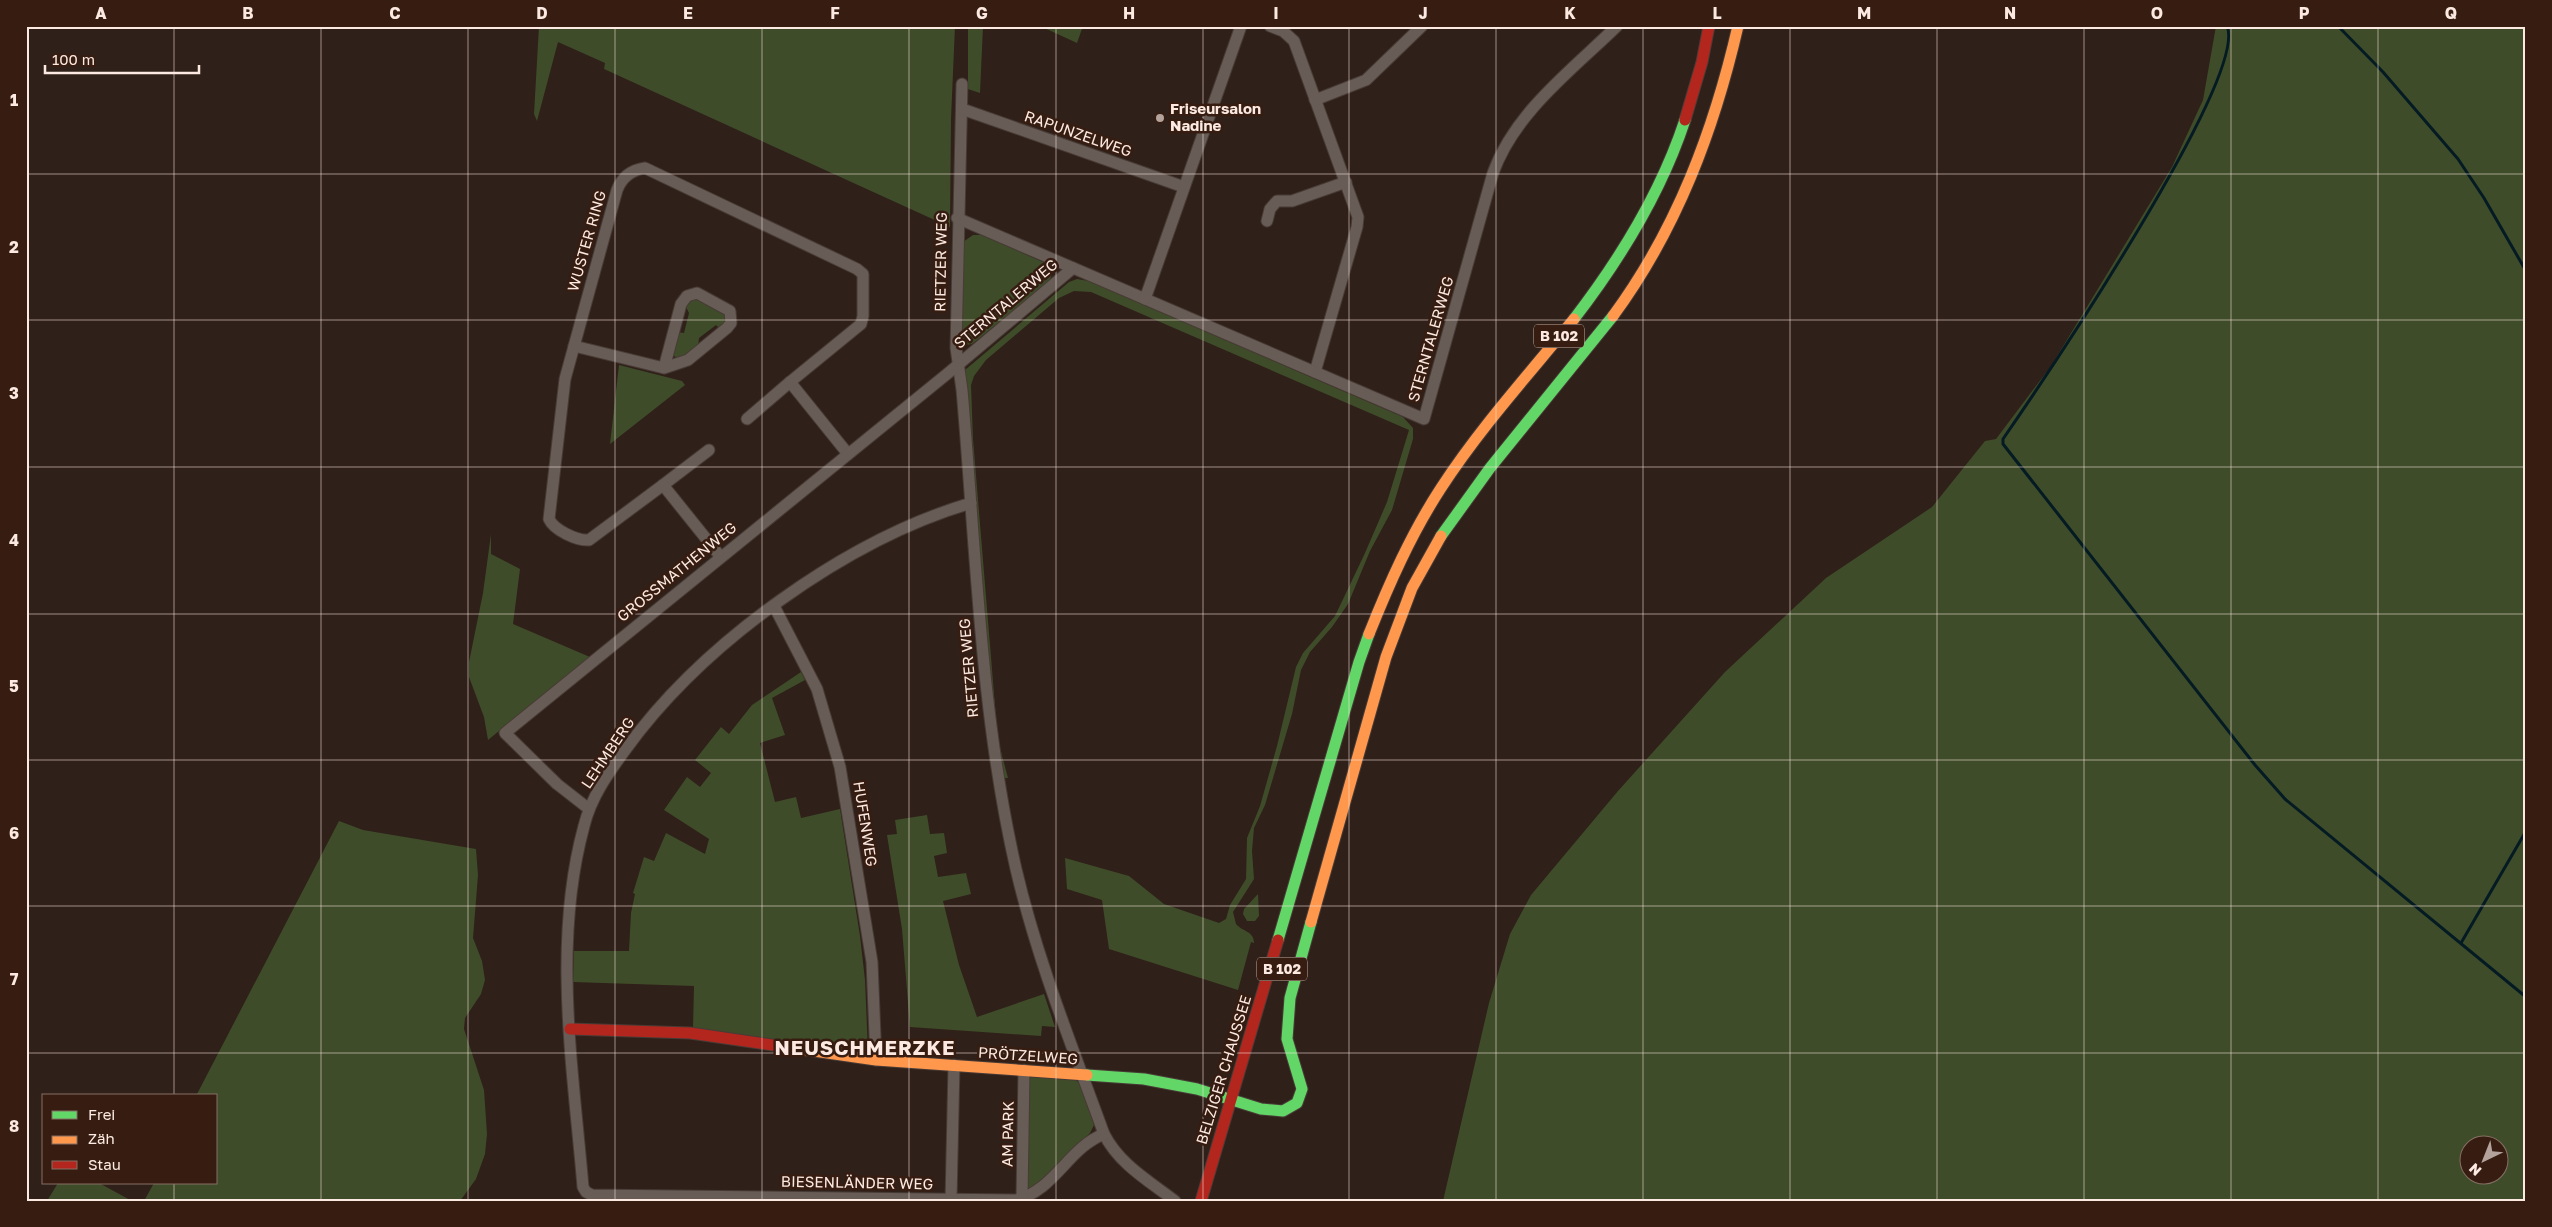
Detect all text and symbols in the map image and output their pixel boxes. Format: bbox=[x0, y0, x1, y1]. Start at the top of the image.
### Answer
text: A bbox=[95, 3, 107, 23]
text: B bbox=[242, 3, 254, 23]
text: C bbox=[389, 3, 401, 23]
text: D bbox=[536, 3, 548, 23]
text: E bbox=[683, 3, 693, 23]
text: F bbox=[830, 3, 840, 23]
text: G bbox=[976, 3, 988, 23]
text: H bbox=[1123, 3, 1135, 23]
text: I bbox=[1273, 3, 1279, 23]
text: J bbox=[1418, 3, 1428, 23]
text: K bbox=[1564, 3, 1576, 23]
text: L bbox=[1712, 3, 1722, 23]
text: M bbox=[1857, 3, 1871, 23]
text: N bbox=[2004, 3, 2016, 23]
text: O bbox=[2151, 3, 2163, 23]
text: P bbox=[2299, 3, 2310, 23]
text: Q bbox=[2445, 3, 2457, 23]
scale bar bbox=[45, 42, 199, 74]
text: 100 m bbox=[52, 50, 95, 68]
text: 1 bbox=[10, 90, 18, 110]
place label: Friseursalon Nadine bbox=[1170, 99, 1261, 134]
street label: RAPUNZELWEG bbox=[1022, 106, 1134, 160]
marker: Friseursalon Nadine bbox=[1154, 112, 1166, 124]
street label: WUSTER RING bbox=[563, 188, 609, 293]
street label: RIETZER WEG bbox=[930, 212, 950, 312]
text: 2 bbox=[9, 237, 19, 257]
street label: STERNTALERWEG bbox=[950, 255, 1061, 352]
street label: STERNTALERWEG bbox=[1404, 274, 1457, 403]
road number: B 102 bbox=[1534, 324, 1584, 348]
text: 3 bbox=[9, 383, 19, 403]
street label: GROSSMATHENWEG bbox=[613, 518, 740, 625]
text: 4 bbox=[9, 530, 19, 550]
street label: RIETZER WEG bbox=[955, 618, 981, 719]
text: 5 bbox=[9, 676, 19, 696]
street label: LEHMBERG bbox=[577, 713, 638, 791]
street label: HUFENWEG bbox=[850, 780, 882, 868]
text: 6 bbox=[9, 823, 19, 843]
road number: B 102 bbox=[1257, 958, 1307, 981]
text: 7 bbox=[10, 969, 19, 989]
street label: BELZIGER CHAUSSEE bbox=[1192, 993, 1254, 1146]
district label: NEUSCHMERZKE bbox=[775, 1035, 955, 1059]
street label: PRÖTZELWEG bbox=[978, 1043, 1079, 1067]
legend bbox=[42, 1094, 218, 1184]
street label: AM PARK bbox=[997, 1101, 1017, 1167]
text: Frei bbox=[88, 1105, 115, 1123]
text: 8 bbox=[9, 1116, 19, 1136]
text: Zäh bbox=[88, 1129, 115, 1147]
north arrow bbox=[2460, 1134, 2510, 1184]
text: Stau bbox=[88, 1155, 121, 1173]
text: N bbox=[2465, 1160, 2484, 1180]
street label: BIESENLÄNDER WEG bbox=[781, 1172, 933, 1192]

